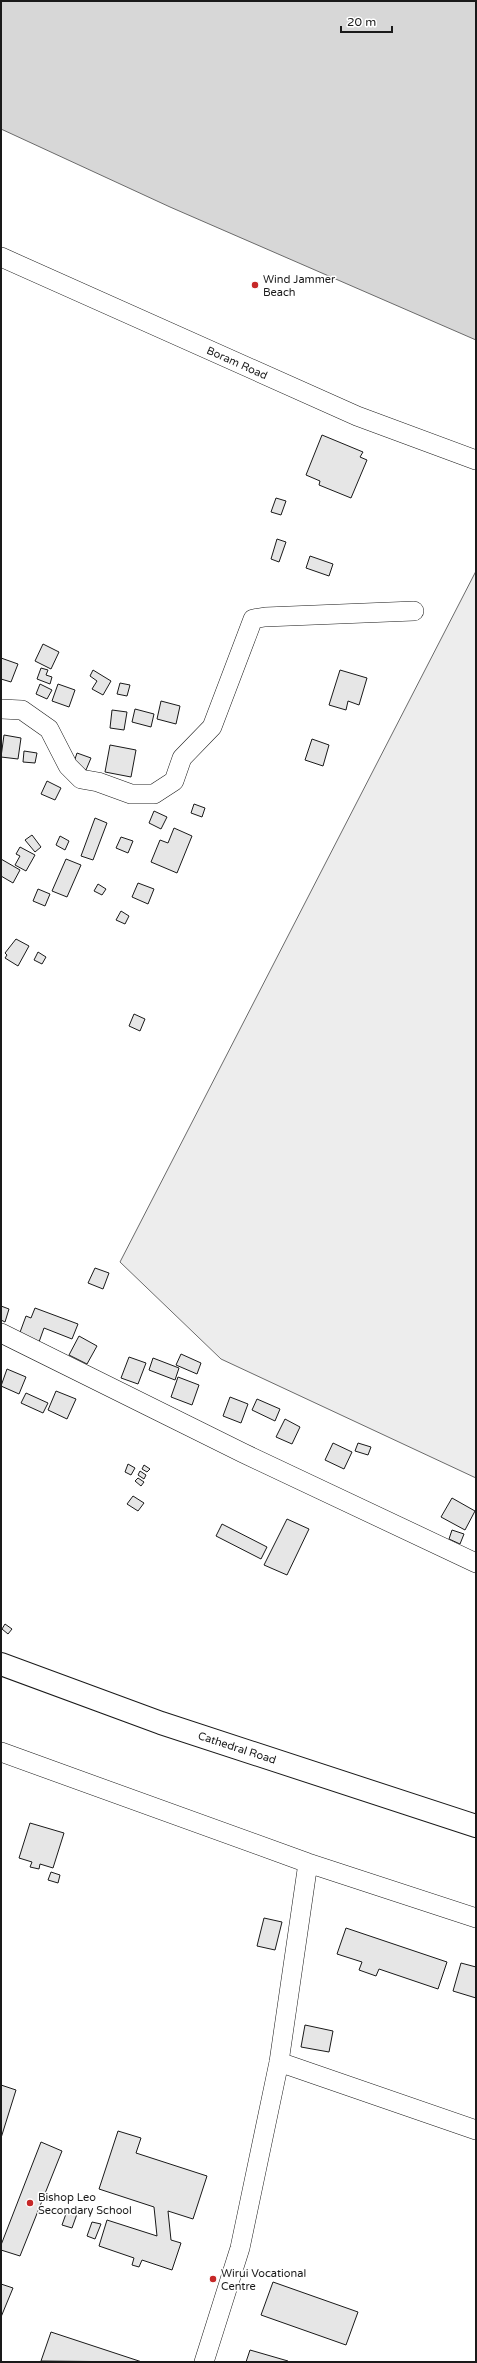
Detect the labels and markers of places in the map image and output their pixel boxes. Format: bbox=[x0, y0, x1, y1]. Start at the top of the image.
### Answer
place label: Wind Jammer Beach bbox=[263, 273, 336, 299]
marker: Wind Jammer Beach bbox=[250, 280, 260, 290]
place label: Bishop Leo Secondary School bbox=[38, 2191, 132, 2217]
marker: Bishop Leo Secondary School bbox=[25, 2198, 35, 2208]
place label: Wirui Vocational Centre bbox=[221, 2267, 306, 2293]
marker: Wirui Vocational Centre bbox=[208, 2274, 218, 2284]

